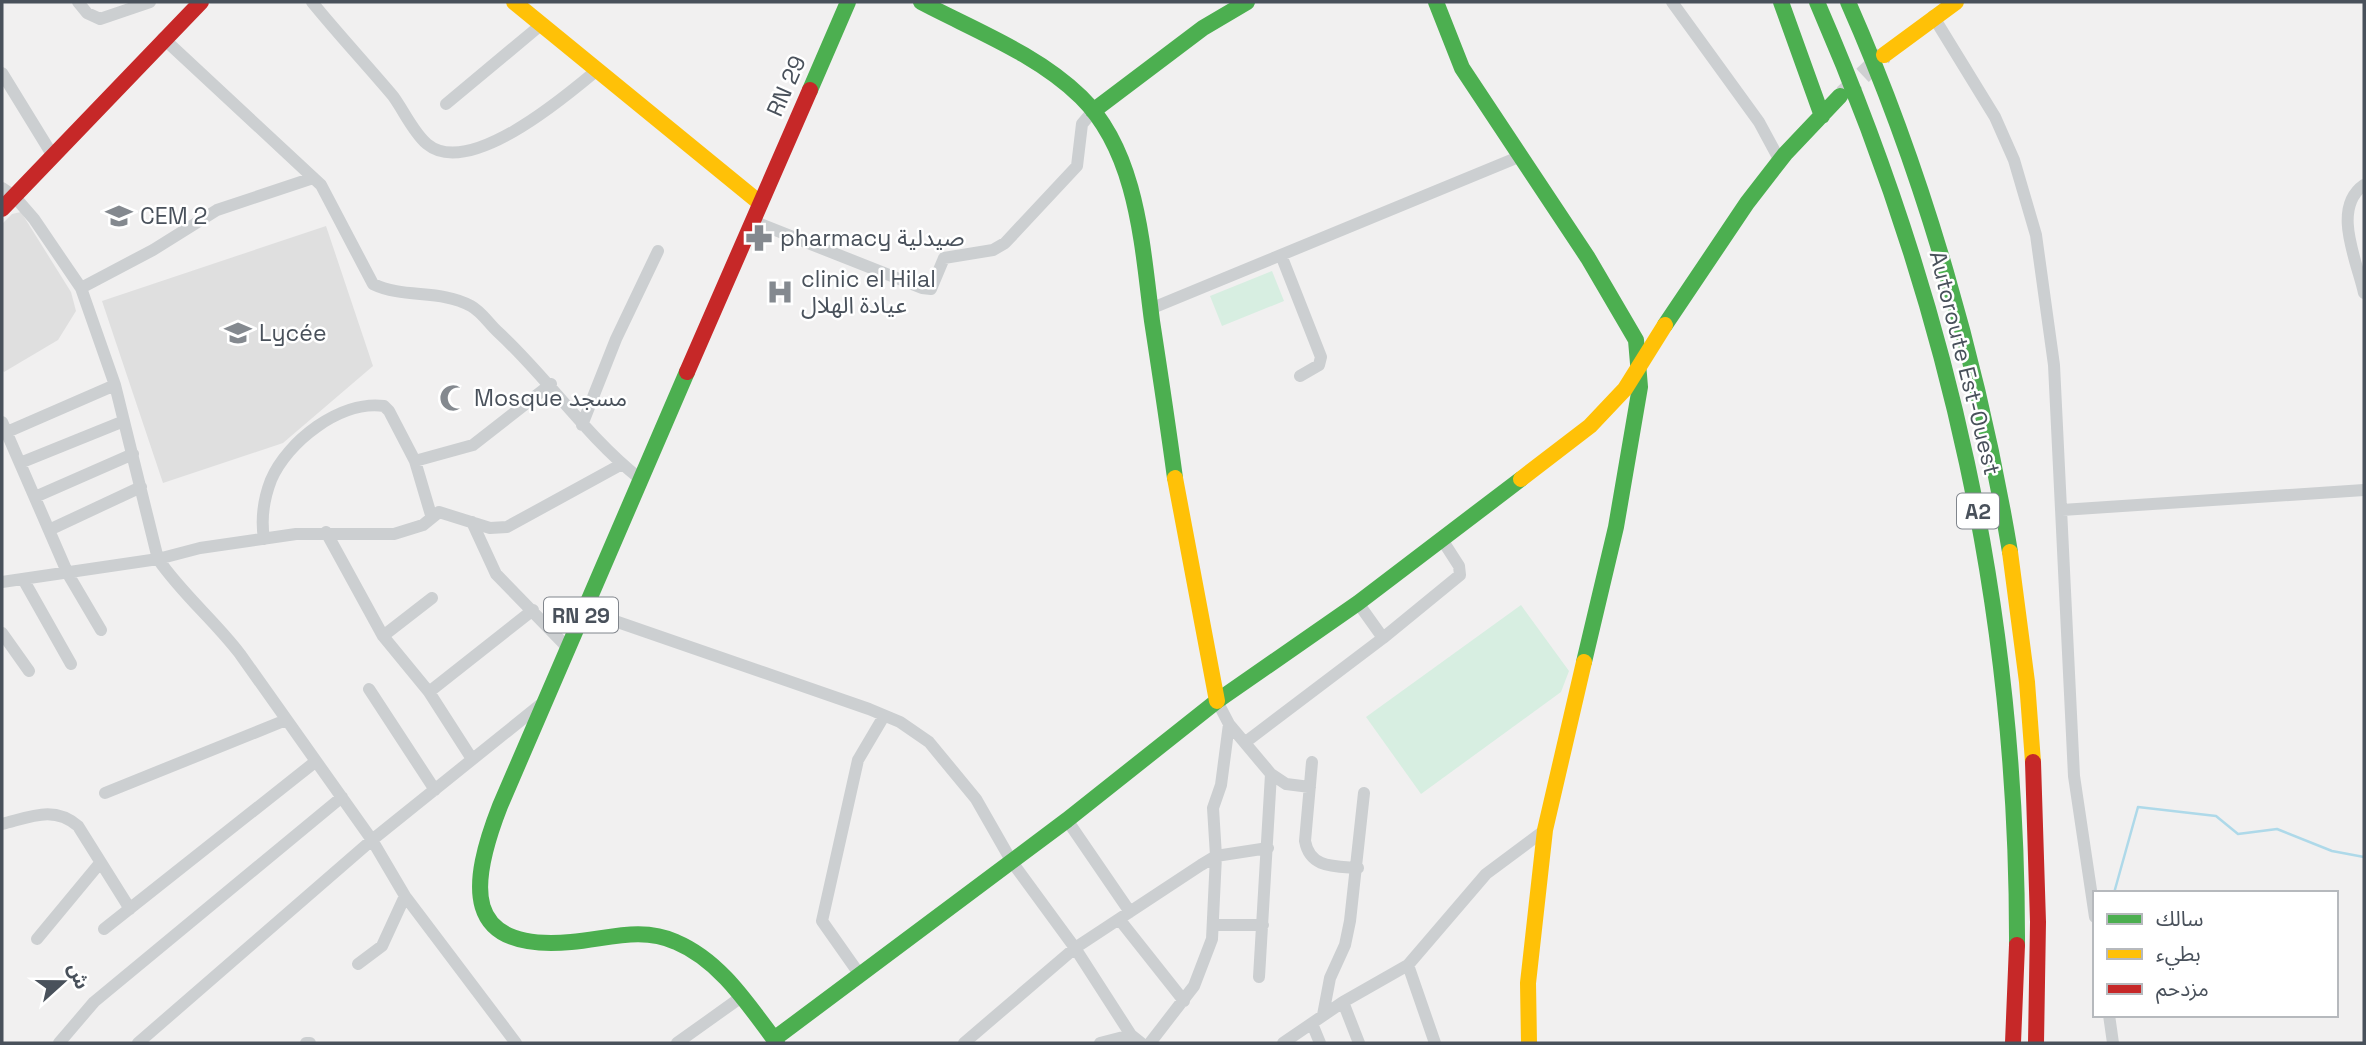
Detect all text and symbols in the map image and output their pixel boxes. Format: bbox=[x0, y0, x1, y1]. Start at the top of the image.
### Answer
street label: RN 29 bbox=[759, 51, 813, 121]
school or university icon: CEM 2 bbox=[104, 201, 134, 231]
place label: CEM 2 bbox=[140, 201, 207, 231]
pharmacy icon: pharmacy صيدلية bbox=[744, 223, 774, 253]
place label: pharmacy صيدلية bbox=[780, 223, 965, 253]
street label: Autoroute Est-Ouest bbox=[1923, 248, 2007, 478]
place label: clinic el Hilal عيادة الهلال bbox=[801, 264, 936, 320]
hospital icon: clinic el Hilal عيادة الهلال bbox=[765, 277, 795, 307]
school or university icon: Lycée bbox=[223, 318, 253, 348]
place label: Lycée bbox=[259, 318, 327, 348]
mosque icon: Mosque مسجد bbox=[438, 383, 468, 413]
place label: Mosque مسجد bbox=[474, 383, 627, 413]
road number: A2 bbox=[1957, 494, 1999, 528]
road number: RN 29 bbox=[544, 598, 618, 632]
legend bbox=[2093, 891, 2338, 1017]
text: سالك bbox=[2156, 905, 2203, 932]
text: بطيء bbox=[2156, 940, 2201, 970]
north arrow bbox=[28, 947, 98, 1017]
text: ش bbox=[62, 959, 95, 993]
text: مزدحم bbox=[2156, 975, 2209, 1004]

